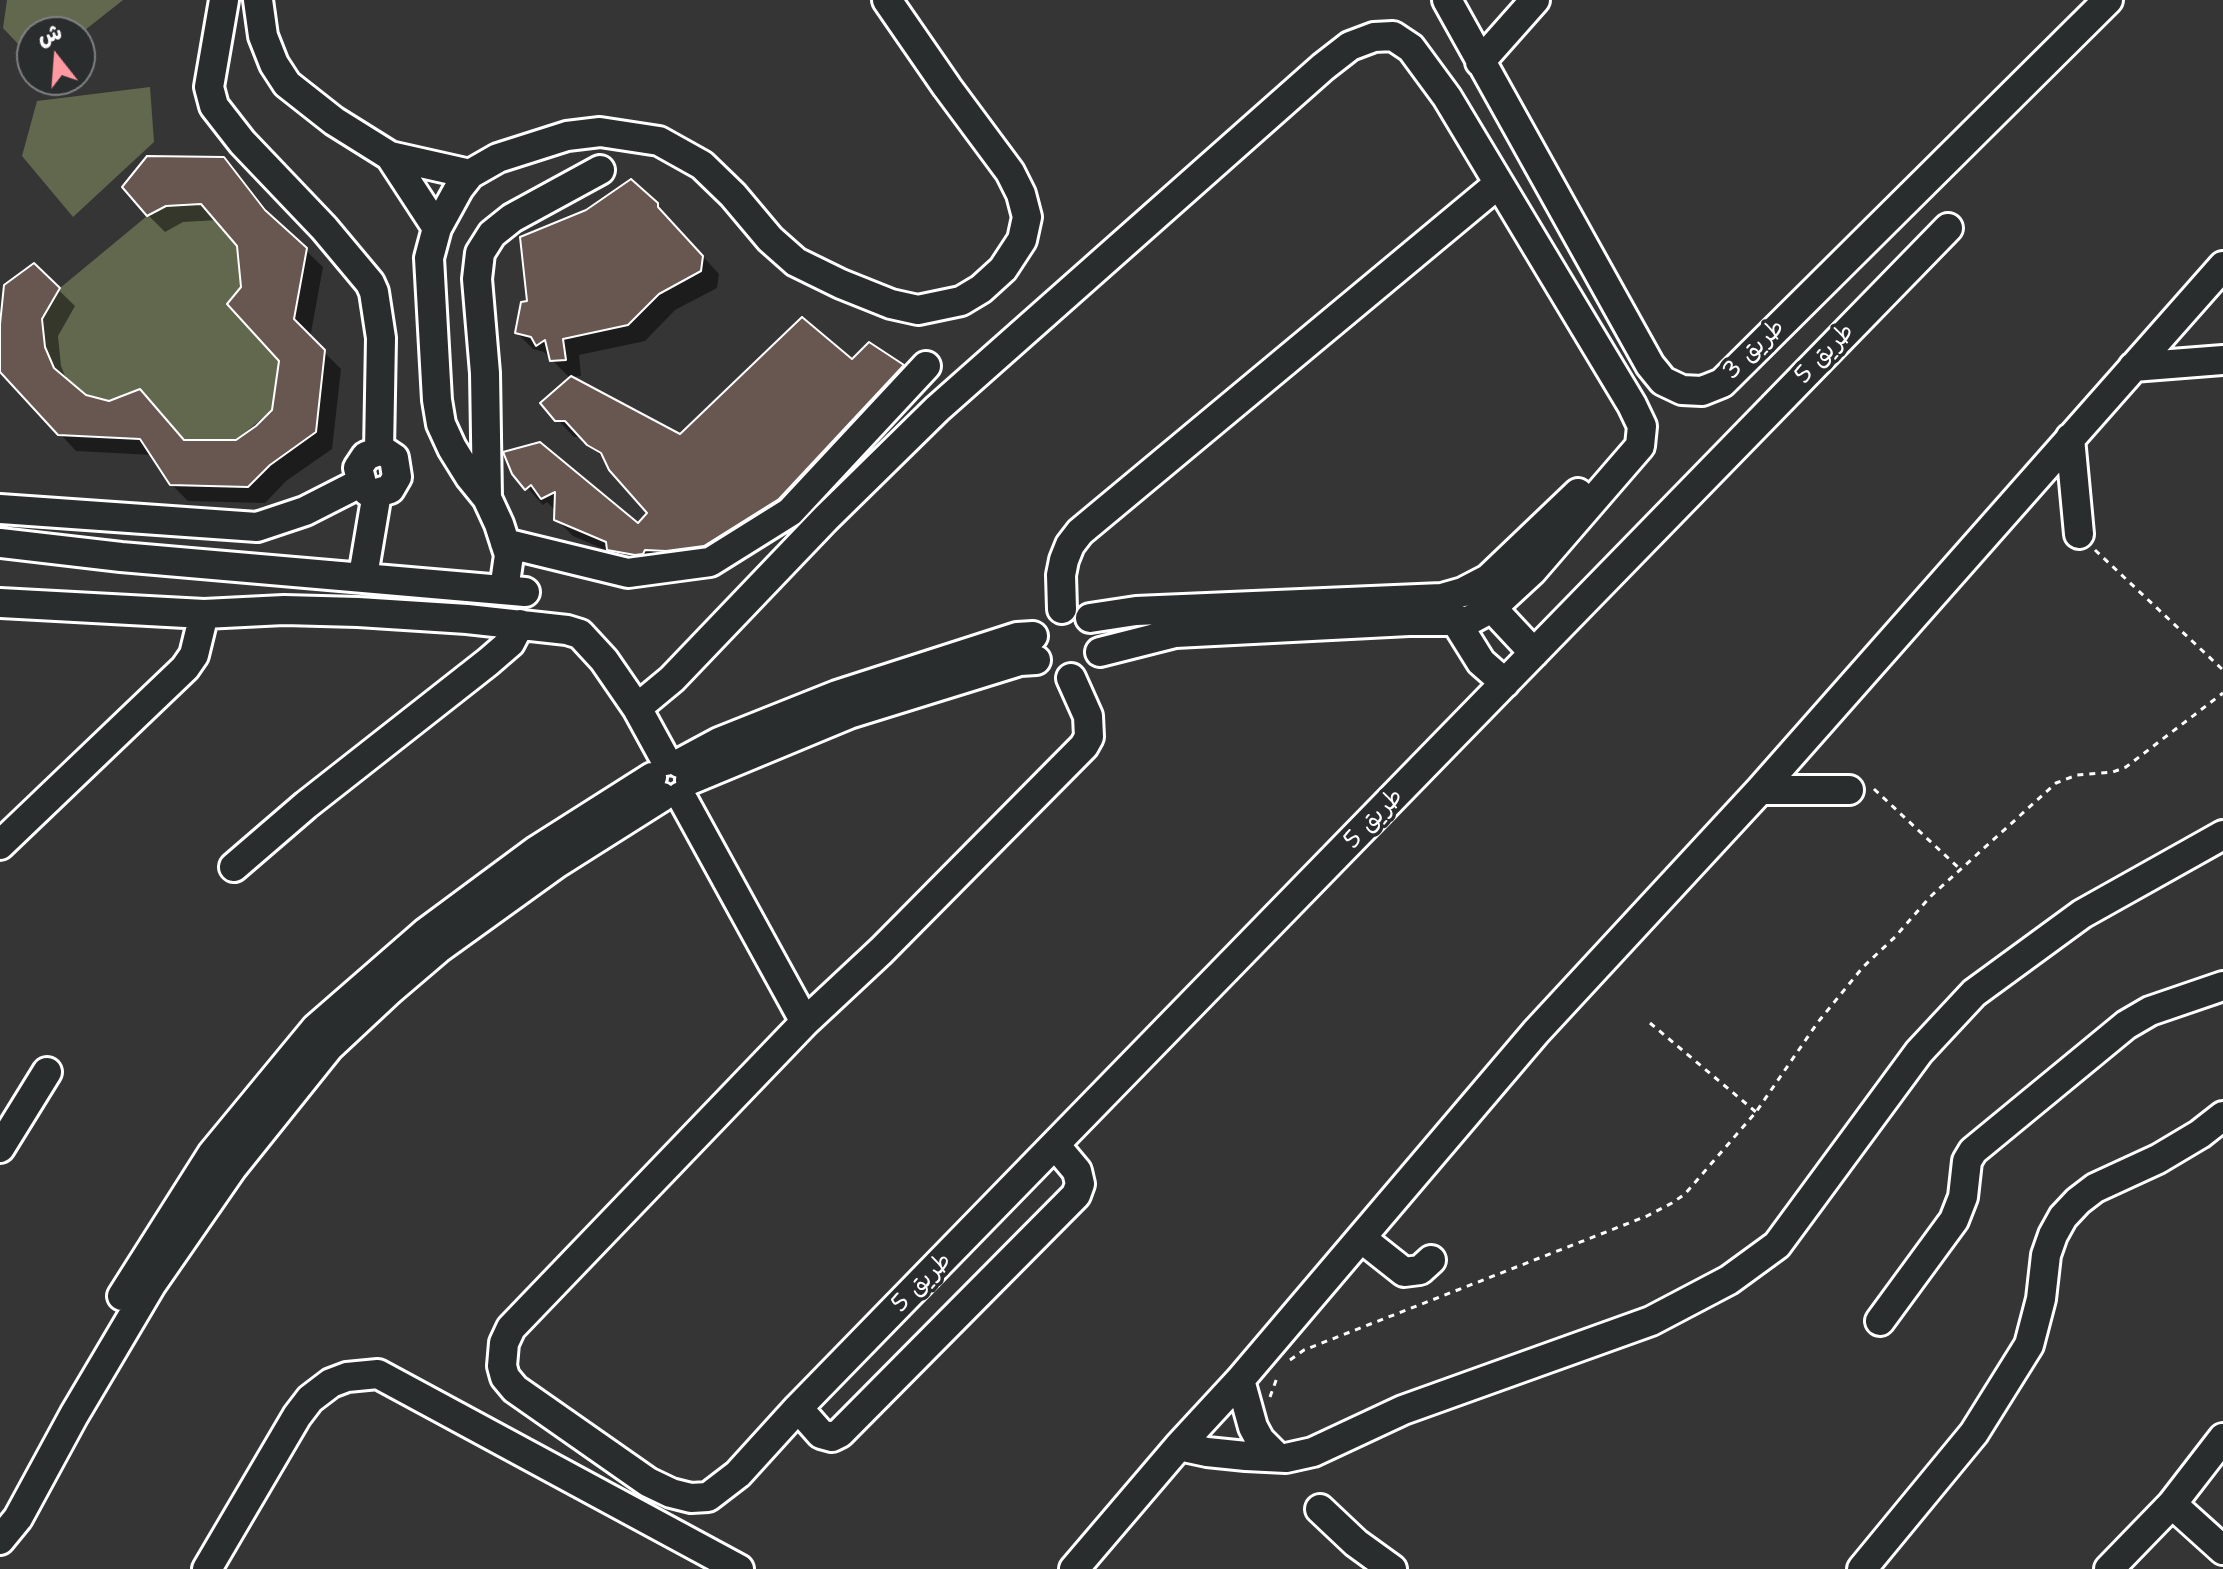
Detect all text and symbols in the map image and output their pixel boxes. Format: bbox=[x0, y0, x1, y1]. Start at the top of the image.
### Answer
north arrow bbox=[16, 16, 96, 96]
text: ش bbox=[34, 17, 65, 52]
street label: طريق 3 bbox=[1717, 313, 1791, 387]
street label: طريق 5 bbox=[1789, 318, 1861, 390]
street label: طريق 5 bbox=[1338, 783, 1410, 855]
street label: طريق 5 bbox=[886, 1247, 958, 1319]

